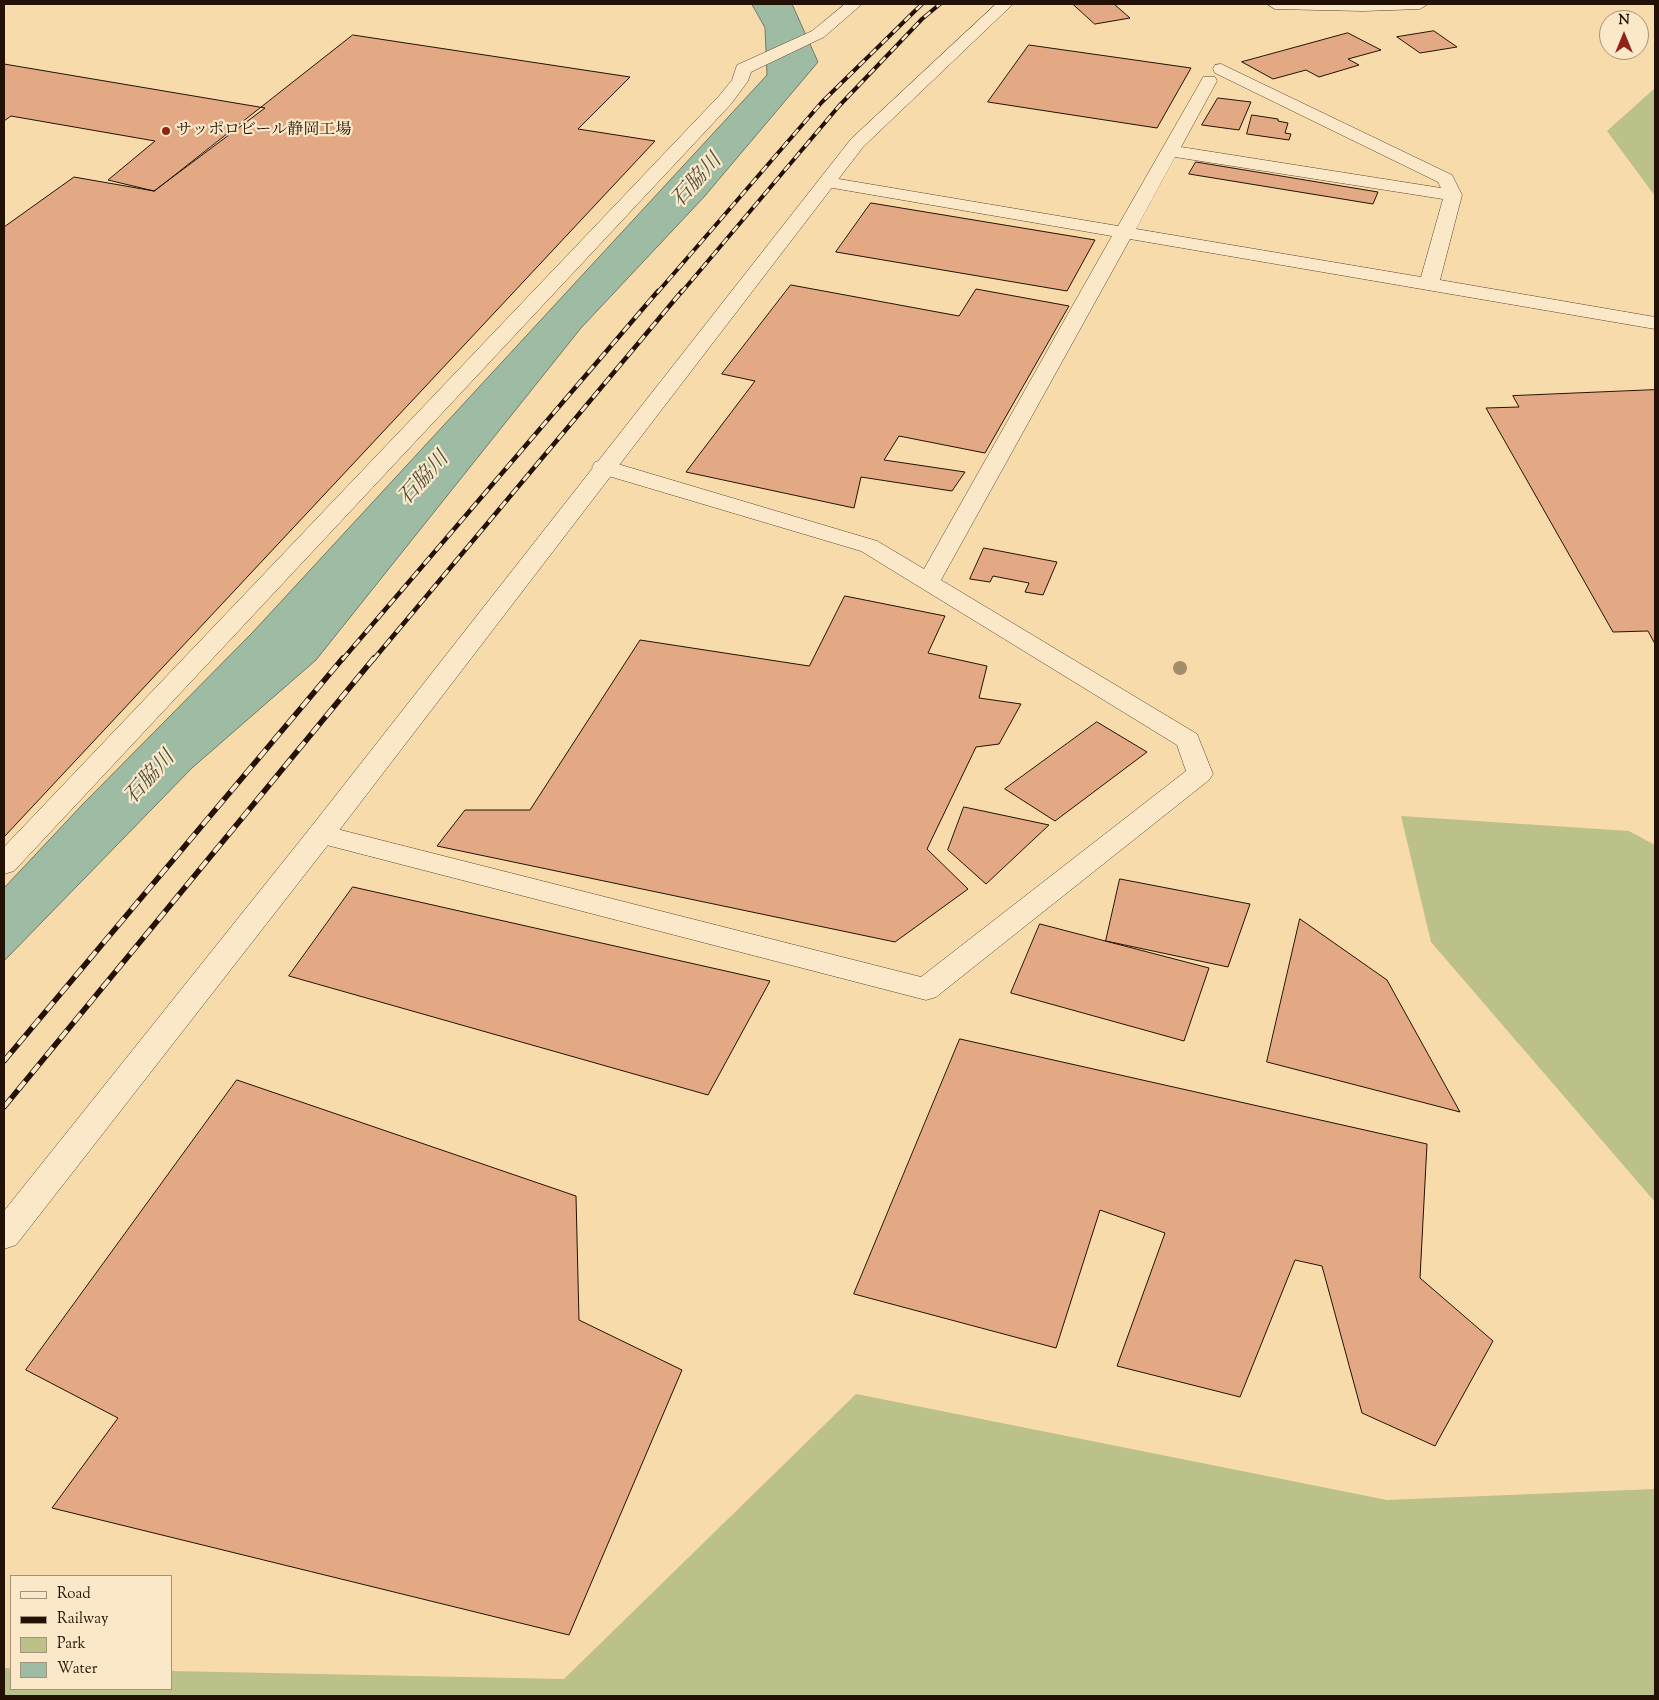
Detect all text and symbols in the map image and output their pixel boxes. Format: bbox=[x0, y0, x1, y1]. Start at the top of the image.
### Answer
north arrow bbox=[1599, 10, 1649, 60]
text: N bbox=[1618, 11, 1630, 31]
place label: サッポロビール静岡工場 bbox=[176, 121, 351, 141]
marker: サッポロビール静岡工場 bbox=[160, 125, 172, 137]
water label: 石脇川 bbox=[668, 150, 728, 214]
water label: 石脇川 bbox=[395, 448, 455, 512]
water label: 石脇川 bbox=[121, 747, 181, 811]
legend bbox=[10, 1575, 172, 1690]
text: Road bbox=[57, 1584, 91, 1605]
text: Railway bbox=[57, 1609, 108, 1630]
text: Park bbox=[57, 1634, 86, 1655]
text: Water bbox=[57, 1659, 97, 1680]

